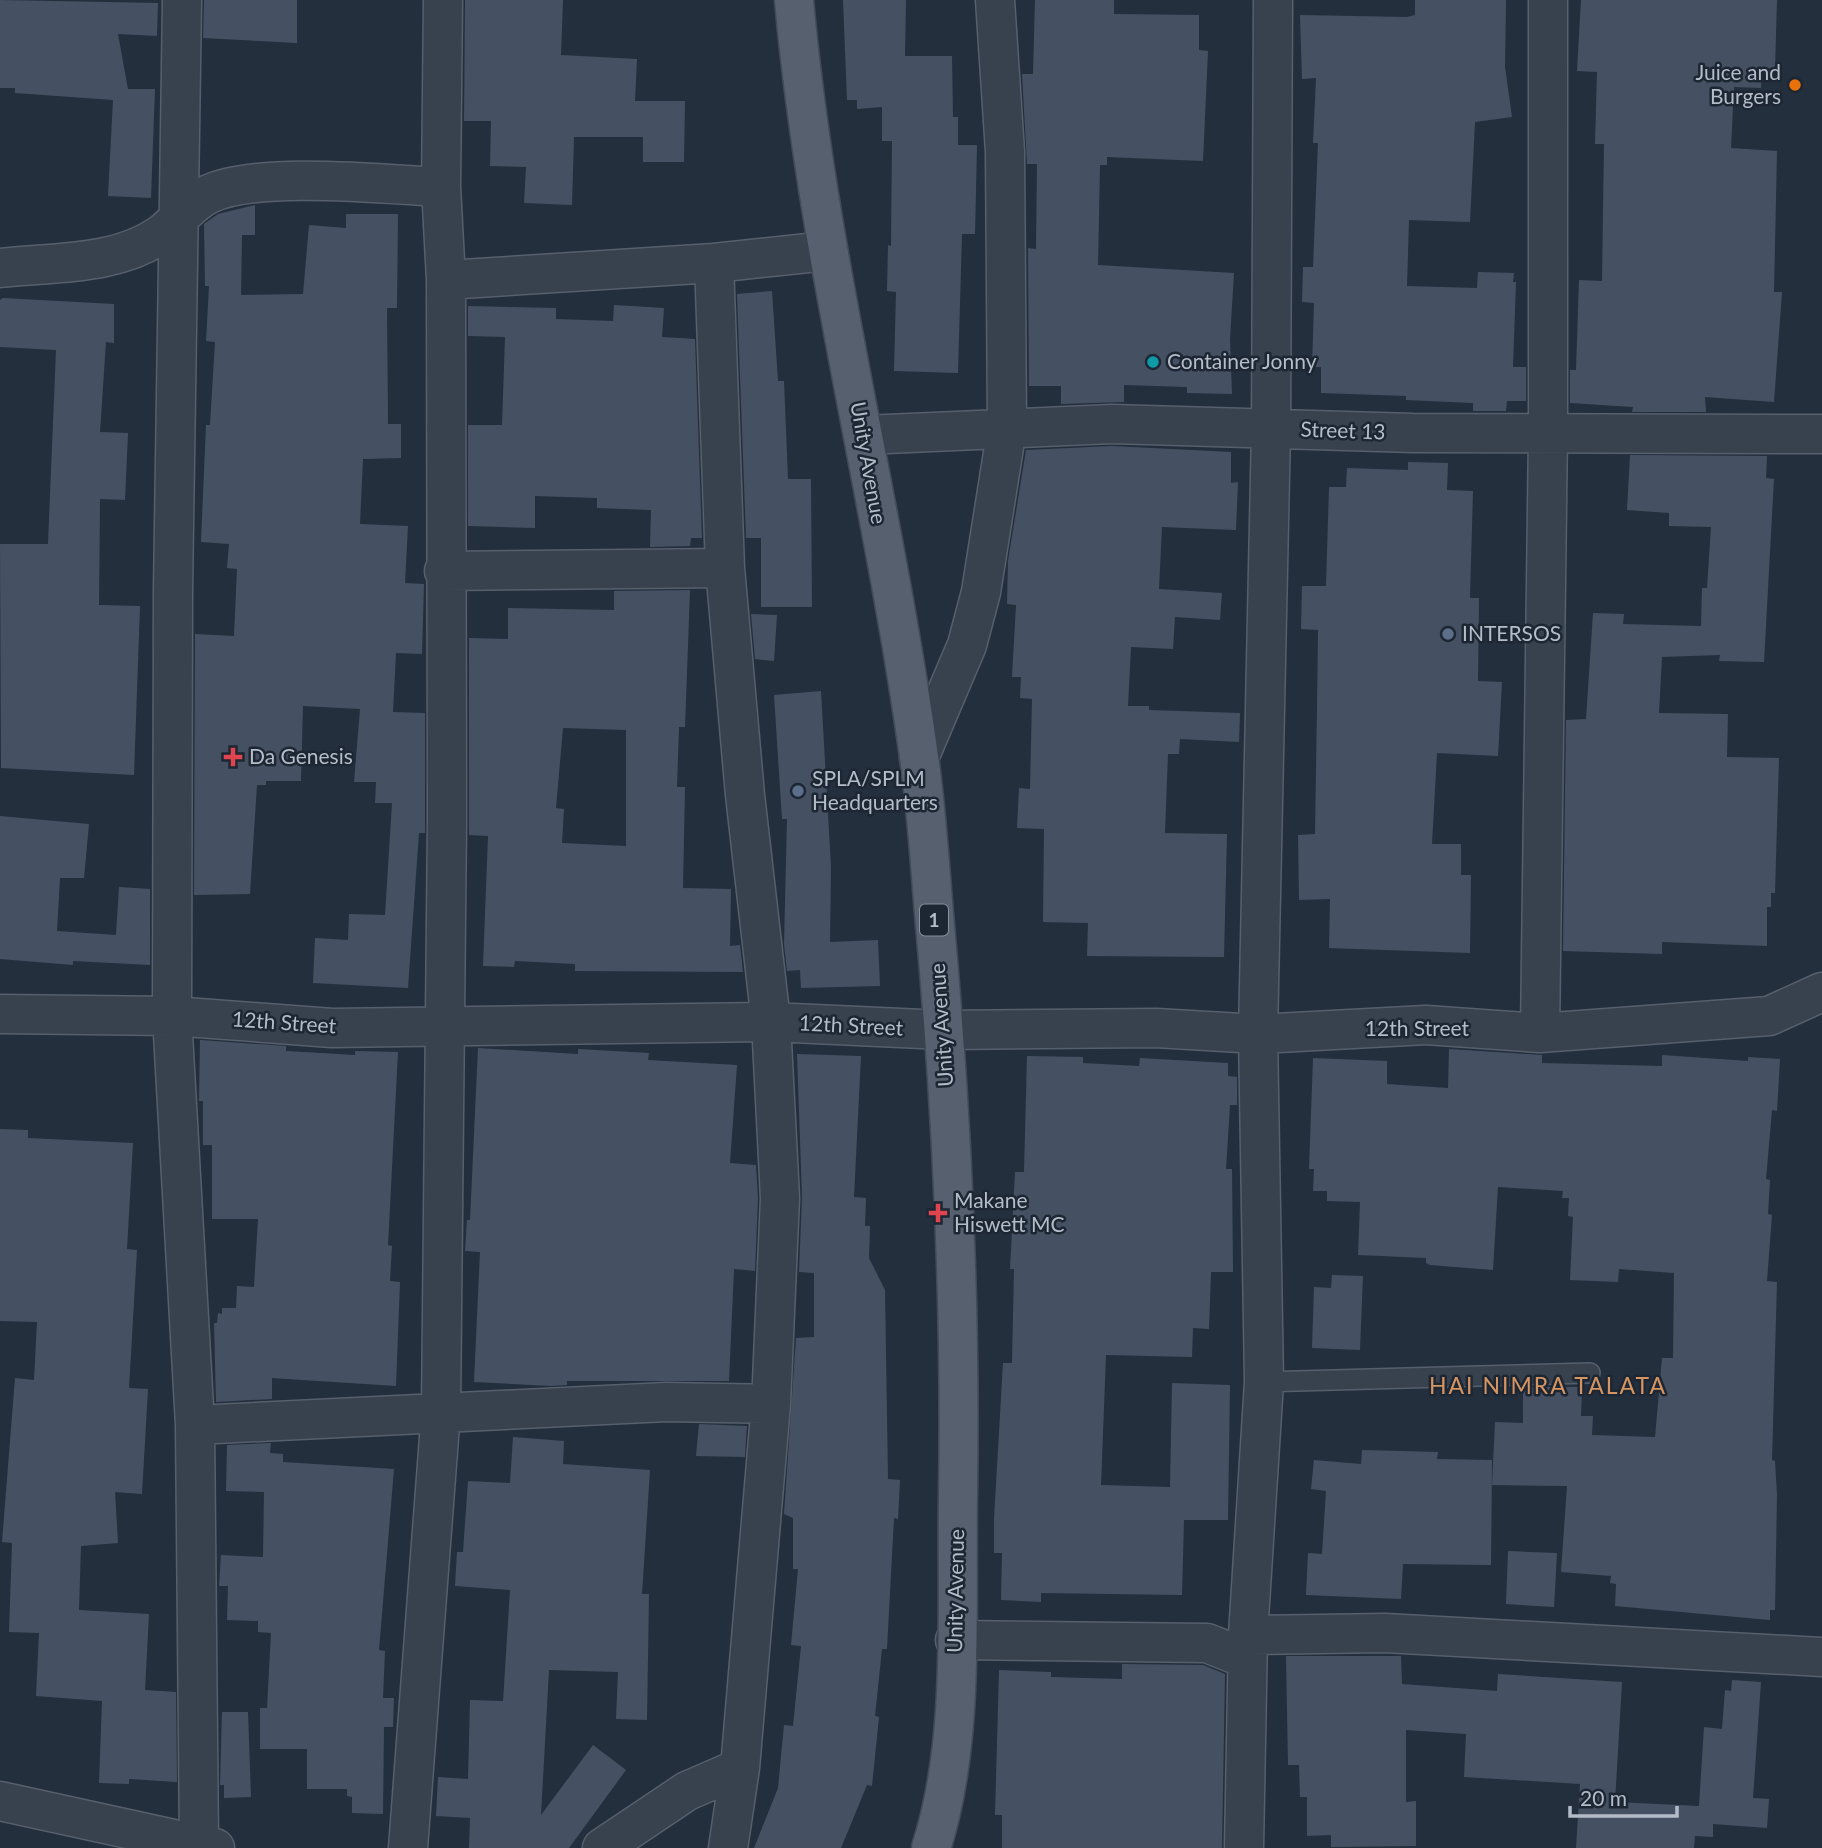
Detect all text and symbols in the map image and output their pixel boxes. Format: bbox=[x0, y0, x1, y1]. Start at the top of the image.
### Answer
place label: Juice and Burgers bbox=[1695, 59, 1781, 108]
marker: Juice and Burgers bbox=[1787, 77, 1803, 93]
place label: Container Jonny bbox=[1167, 348, 1317, 373]
marker: Container Jonny bbox=[1145, 354, 1161, 370]
street label: Unity Avenue bbox=[846, 400, 893, 526]
street label: Street 13 bbox=[1300, 416, 1386, 443]
place label: INTERSOS bbox=[1462, 620, 1561, 645]
marker: INTERSOS bbox=[1440, 626, 1456, 642]
place label: Da Genesis bbox=[249, 743, 353, 768]
marker: Da Genesis bbox=[223, 747, 243, 767]
place label: SPLA/SPLM Headquarters bbox=[812, 765, 938, 814]
marker: SPLA/SPLM Headquarters bbox=[790, 783, 806, 799]
road number: 1 bbox=[920, 904, 948, 936]
street label: Unity Avenue bbox=[924, 962, 957, 1088]
street label: 12th Street bbox=[231, 1005, 337, 1038]
street label: 12th Street bbox=[798, 1009, 904, 1040]
street label: 12th Street bbox=[1365, 1015, 1470, 1040]
place label: Makane Hiswett MC bbox=[954, 1187, 1065, 1236]
marker: Makane Hiswett MC bbox=[928, 1203, 948, 1223]
district label: HAI NIMRA TALATA bbox=[1429, 1371, 1667, 1399]
street label: Unity Avenue bbox=[941, 1529, 968, 1653]
scale bar bbox=[1570, 1774, 1677, 1818]
text: 20 m bbox=[1580, 1785, 1627, 1810]

